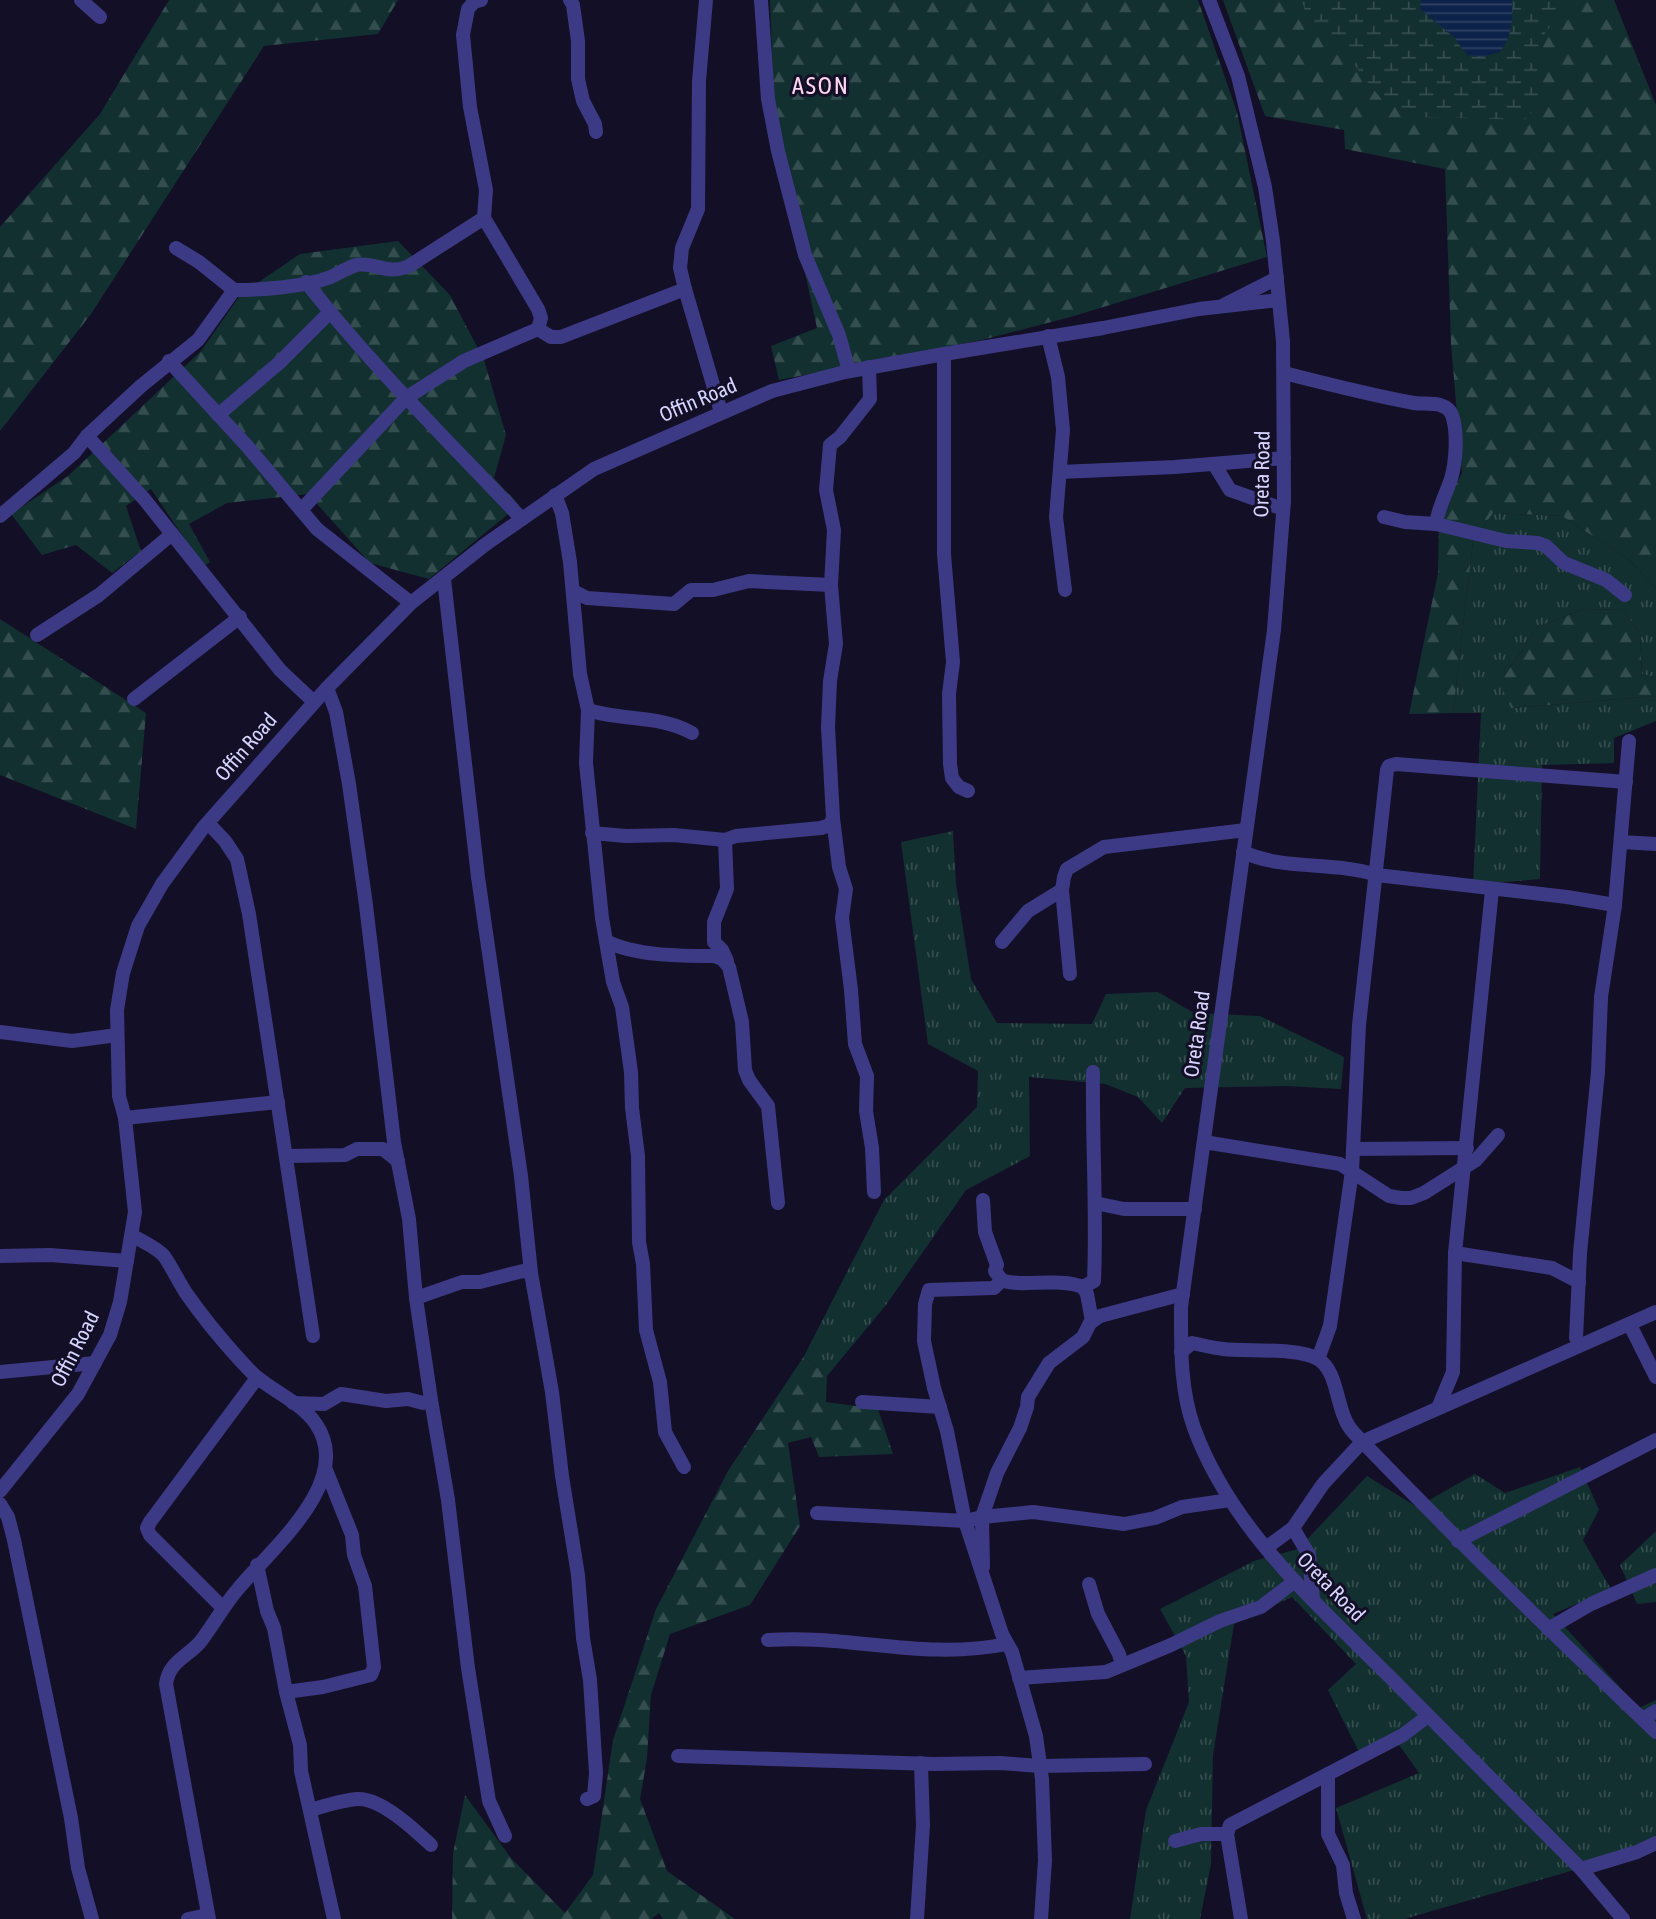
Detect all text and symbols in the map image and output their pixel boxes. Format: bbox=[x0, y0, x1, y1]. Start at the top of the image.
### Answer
district label: ASON bbox=[792, 72, 850, 99]
street label: Offin Road bbox=[655, 372, 740, 426]
street label: Oreta Road bbox=[1248, 430, 1274, 518]
street label: Offin Road bbox=[209, 708, 281, 785]
street label: Oreta Road bbox=[1178, 989, 1214, 1078]
street label: Offin Road bbox=[45, 1307, 103, 1390]
street label: Oreta Road bbox=[1293, 1547, 1370, 1626]

